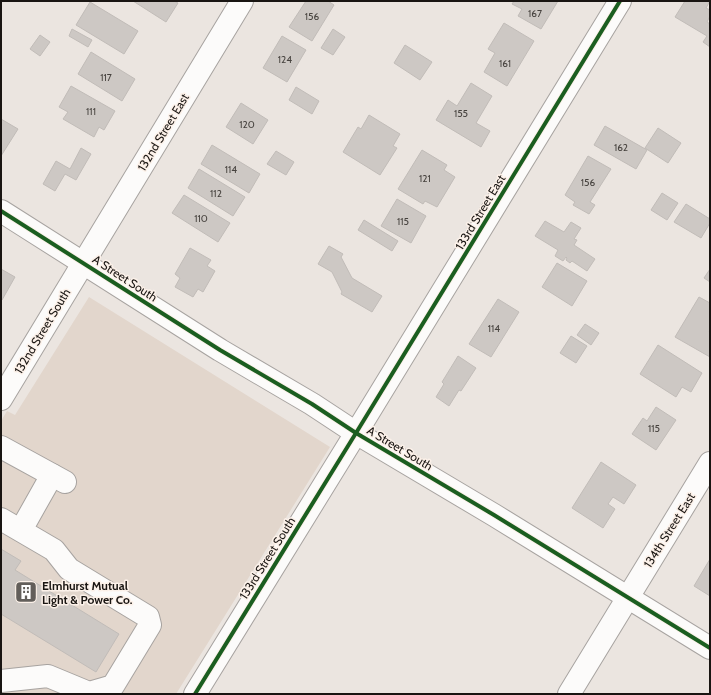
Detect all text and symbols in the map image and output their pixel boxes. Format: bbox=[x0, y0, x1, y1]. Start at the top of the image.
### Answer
house number: 167 bbox=[528, 7, 542, 20]
house number: 156 bbox=[305, 10, 319, 23]
house number: 124 bbox=[278, 53, 292, 66]
house number: 161 bbox=[499, 57, 511, 70]
house number: 117 bbox=[100, 71, 112, 84]
street label: 132nd Street East bbox=[134, 91, 192, 173]
house number: 111 bbox=[86, 105, 96, 118]
house number: 155 bbox=[454, 107, 468, 120]
house number: 120 bbox=[239, 118, 255, 131]
house number: 162 bbox=[614, 141, 628, 154]
house number: 114 bbox=[225, 163, 237, 176]
house number: 121 bbox=[419, 172, 431, 185]
street label: 133rd Street East bbox=[452, 172, 508, 252]
house number: 156 bbox=[581, 176, 595, 189]
house number: 112 bbox=[210, 187, 222, 200]
house number: 110 bbox=[194, 212, 208, 225]
house number: 115 bbox=[397, 215, 409, 228]
street label: A Street South bbox=[90, 252, 160, 304]
street label: 132nd Street South bbox=[11, 286, 73, 376]
house number: 114 bbox=[488, 322, 500, 335]
street label: A Street South bbox=[364, 422, 436, 474]
house number: 115 bbox=[648, 422, 660, 435]
street label: 134th Street East bbox=[640, 490, 698, 570]
street label: 133rd Street South bbox=[236, 514, 298, 602]
place label: Elmhurst Mutual Light & Power Co. bbox=[42, 578, 133, 607]
building icon: Elmhurst Mutual Light & Power Co. bbox=[13, 579, 39, 605]

